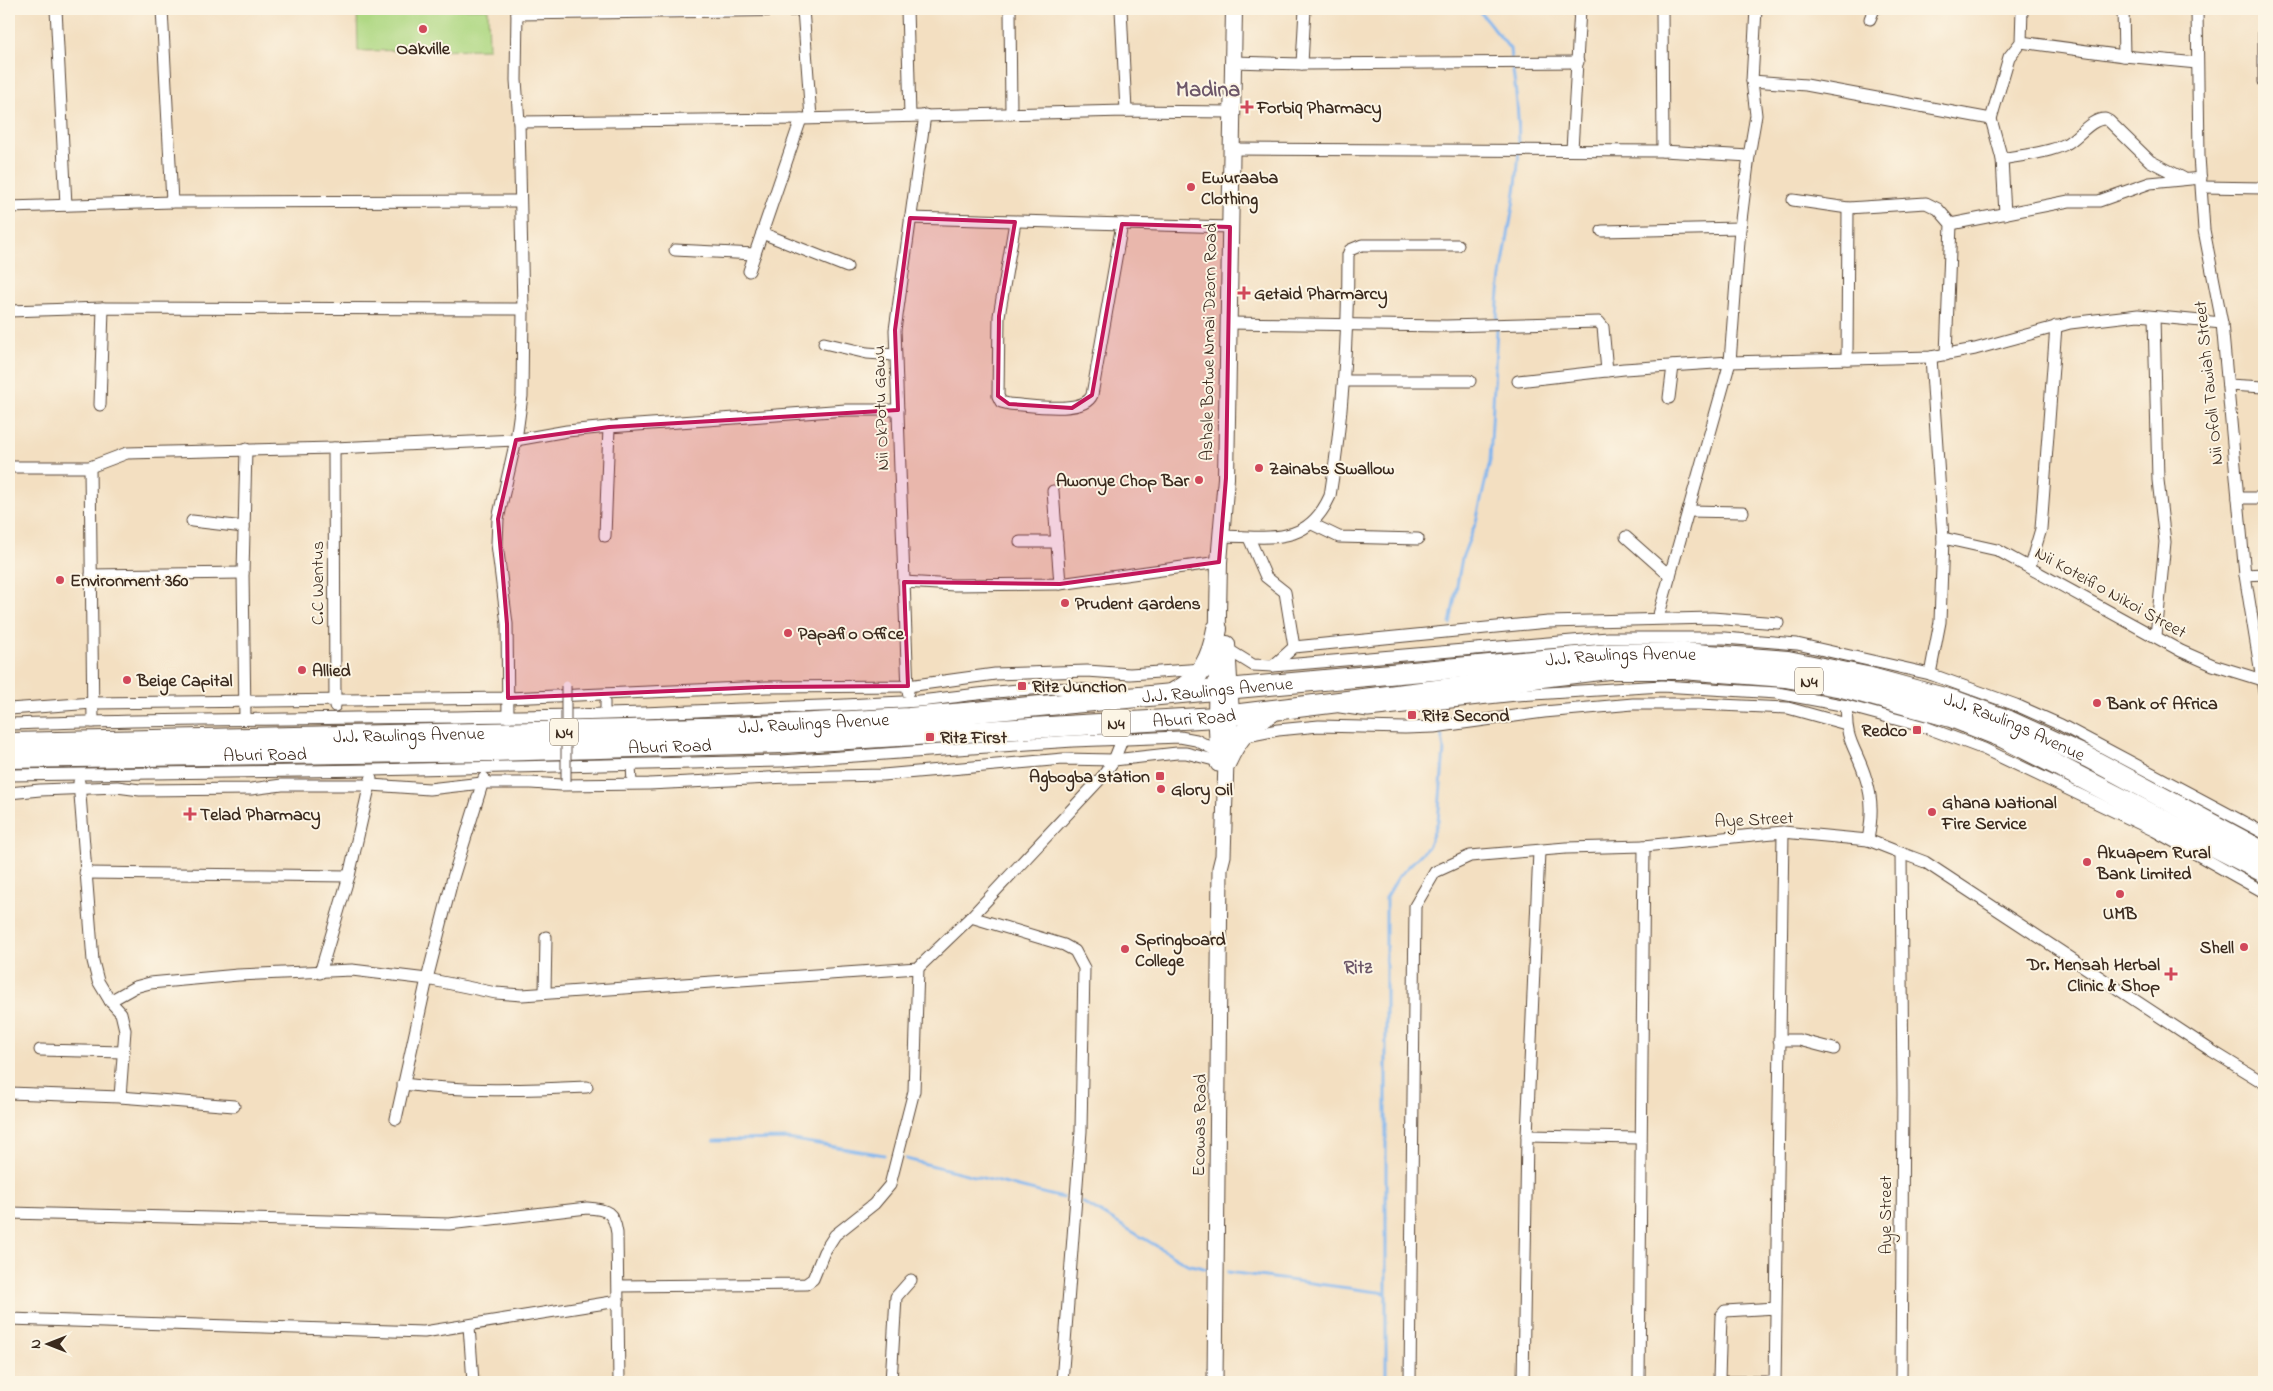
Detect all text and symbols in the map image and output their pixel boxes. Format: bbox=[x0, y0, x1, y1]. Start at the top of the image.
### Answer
marker: Oakville bbox=[417, 23, 429, 35]
place label: Oakville bbox=[396, 37, 451, 63]
district label: Madina bbox=[1176, 75, 1240, 107]
place label: Forbiq Pharmacy bbox=[1256, 96, 1382, 123]
marker: Forbiq Pharmacy bbox=[1241, 101, 1253, 113]
place label: Ewuraaba Clothing bbox=[1201, 166, 1278, 214]
marker: Ewuraaba Clothing bbox=[1185, 181, 1197, 193]
street label: Ashale Botwe Nmai Dzorn Road bbox=[1195, 223, 1225, 461]
place label: Getaid Pharmarcy bbox=[1254, 282, 1387, 309]
marker: Getaid Pharmarcy bbox=[1238, 287, 1250, 299]
street label: Nii Ofoli Tawiah Street bbox=[2188, 299, 2232, 466]
street label: Nii OkPotu Gawu bbox=[867, 345, 897, 471]
place label: Zainabs Swallow bbox=[1269, 457, 1394, 483]
marker: Zainabs Swallow bbox=[1253, 462, 1265, 474]
place label: Awonye Chop Bar bbox=[1056, 469, 1189, 496]
marker: Awonye Chop Bar bbox=[1193, 474, 1205, 486]
street label: C.C Wentus bbox=[306, 541, 332, 625]
street label: Nii Koteifio Nikoi Street bbox=[2029, 541, 2191, 646]
place label: Environment 360 bbox=[70, 569, 189, 595]
marker: Environment 360 bbox=[54, 574, 66, 586]
place label: Prudent Gardens bbox=[1075, 592, 1201, 618]
marker: Prudent Gardens bbox=[1059, 597, 1071, 609]
place label: Papafio Office bbox=[798, 622, 905, 648]
marker: Papafio Office bbox=[782, 627, 794, 639]
street label: J.J. Rawlings Avenue bbox=[1544, 642, 1698, 675]
place label: Allied bbox=[312, 659, 351, 685]
marker: Allied bbox=[296, 664, 308, 676]
road number: N4 bbox=[1795, 668, 1823, 694]
place label: Beige Capital bbox=[136, 669, 233, 696]
street label: J.J. Rawlings Avenue bbox=[1141, 672, 1295, 712]
marker: Beige Capital bbox=[121, 674, 133, 686]
place label: Ritz Junction bbox=[1032, 675, 1127, 701]
marker: Ritz Junction bbox=[1016, 680, 1028, 692]
street label: J.J. Rawlings Avenue bbox=[1940, 687, 2089, 770]
place label: Bank of Africa bbox=[2106, 692, 2218, 718]
marker: Bank of Africa bbox=[2091, 697, 2103, 709]
street label: Aburi Road bbox=[1152, 704, 1237, 736]
place label: Ritz Second bbox=[1422, 704, 1510, 730]
street label: J.J. Rawlings Avenue bbox=[738, 708, 891, 742]
marker: Ritz Second bbox=[1406, 709, 1418, 721]
road number: N4 bbox=[1102, 710, 1130, 736]
road number: N4 bbox=[550, 719, 578, 746]
place label: Redco bbox=[1862, 719, 1907, 745]
street label: J.J. Rawlings Avenue bbox=[333, 722, 486, 751]
marker: Redco bbox=[1911, 724, 1923, 736]
place label: Ritz First bbox=[940, 726, 1008, 752]
marker: Ritz First bbox=[924, 731, 936, 743]
street label: Aburi Road bbox=[628, 734, 712, 762]
street label: Aburi Road bbox=[223, 743, 307, 770]
place label: Agbogba station bbox=[1029, 765, 1150, 792]
marker: Agbogba station bbox=[1154, 770, 1166, 782]
place label: Glory Oil bbox=[1171, 778, 1233, 805]
marker: Glory Oil bbox=[1155, 783, 1167, 795]
place label: Ghana National Fire Service bbox=[1941, 791, 2057, 838]
place label: Telad Pharmacy bbox=[200, 803, 321, 830]
street label: Aye Street bbox=[1714, 806, 1794, 836]
marker: Ghana National Fire Service bbox=[1926, 806, 1938, 818]
marker: Telad Pharmacy bbox=[184, 808, 196, 820]
place label: Akuapem Rural Bank Limited bbox=[2096, 841, 2211, 888]
marker: Akuapem Rural Bank Limited bbox=[2081, 856, 2093, 868]
marker: UMB bbox=[2114, 888, 2126, 900]
place label: UMB bbox=[2103, 902, 2137, 928]
place label: Springboard College bbox=[1135, 928, 1227, 976]
place label: Shell bbox=[2200, 936, 2234, 962]
marker: Shell bbox=[2238, 941, 2250, 953]
marker: Springboard College bbox=[1119, 943, 1131, 955]
place label: Dr. Mensah Herbal Clinic & Shop bbox=[2026, 953, 2160, 1000]
district label: Ritz bbox=[1344, 955, 1373, 982]
marker: Dr. Mensah Herbal Clinic & Shop bbox=[2164, 967, 2178, 981]
street label: Ecowas Road bbox=[1187, 1074, 1215, 1177]
street label: Aye Street bbox=[1874, 1175, 1900, 1255]
north arrow bbox=[22, 1318, 72, 1368]
text: N bbox=[26, 1339, 47, 1349]

